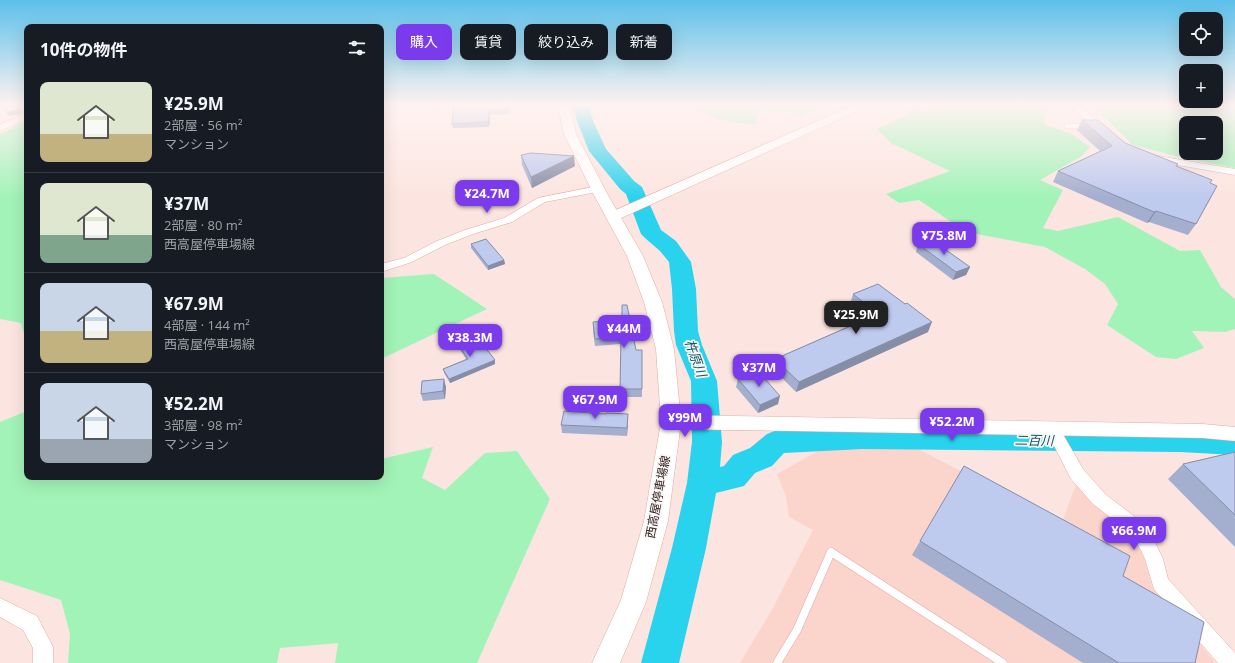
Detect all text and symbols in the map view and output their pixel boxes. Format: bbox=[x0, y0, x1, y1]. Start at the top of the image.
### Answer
map controls bbox=[1179, 12, 1223, 160]
button: locate bbox=[1179, 12, 1223, 56]
chip: 購入 bbox=[396, 24, 452, 60]
chip: 賃貸 bbox=[460, 24, 516, 60]
chip: 絞り込み bbox=[524, 24, 608, 60]
chip: 新着 bbox=[616, 24, 672, 60]
icon: filters bbox=[346, 37, 368, 59]
text: 10件の物件 bbox=[40, 38, 127, 61]
button: + bbox=[1179, 64, 1223, 108]
text: ¥25.9M bbox=[164, 92, 224, 115]
icon: home bbox=[72, 98, 120, 146]
text: 2部屋 · 56 m² bbox=[164, 116, 242, 134]
button: − bbox=[1179, 116, 1223, 160]
text: マンション bbox=[164, 135, 229, 153]
pin: ¥24.7M bbox=[454, 180, 520, 214]
text: ¥24.7M bbox=[464, 184, 510, 202]
text: ¥37M bbox=[164, 192, 209, 215]
icon: home bbox=[72, 199, 120, 247]
text: 2部屋 · 80 m² bbox=[164, 216, 242, 234]
pin: ¥75.8M bbox=[911, 222, 977, 256]
text: ¥75.8M bbox=[921, 226, 967, 244]
text: 西高屋停車場線 bbox=[164, 235, 255, 253]
text: ¥67.9M bbox=[164, 292, 224, 315]
icon: home bbox=[72, 299, 120, 347]
pin: ¥25.9M bbox=[823, 301, 889, 335]
text: ¥25.9M bbox=[833, 305, 879, 323]
pin: ¥44M bbox=[600, 315, 648, 349]
text: 4部屋 · 144 m² bbox=[164, 316, 250, 334]
text: ¥44M bbox=[607, 319, 641, 337]
pin: ¥38.3M bbox=[437, 324, 503, 358]
text: ¥38.3M bbox=[447, 328, 493, 346]
text: 西高屋停車場線 bbox=[164, 335, 255, 353]
water label: 杵原川 bbox=[681, 337, 712, 381]
pin: ¥37M bbox=[735, 354, 783, 388]
text: ¥37M bbox=[742, 358, 776, 376]
pin: ¥67.9M bbox=[562, 386, 628, 420]
text: ¥67.9M bbox=[572, 390, 618, 408]
text: ¥52.2M bbox=[164, 392, 224, 415]
icon: home bbox=[72, 399, 120, 447]
pin: ¥99M bbox=[661, 404, 709, 438]
text: ¥99M bbox=[668, 408, 702, 426]
pin: ¥52.2M bbox=[919, 408, 985, 442]
text: ¥52.2M bbox=[929, 412, 975, 430]
text: 3部屋 · 98 m² bbox=[164, 416, 242, 434]
water label: 二百川 bbox=[1014, 431, 1056, 449]
text: マンション bbox=[164, 435, 229, 453]
street label: 西高屋停車場線 bbox=[641, 454, 674, 540]
pin: ¥66.9M bbox=[1101, 517, 1167, 551]
text: ¥66.9M bbox=[1111, 521, 1157, 539]

